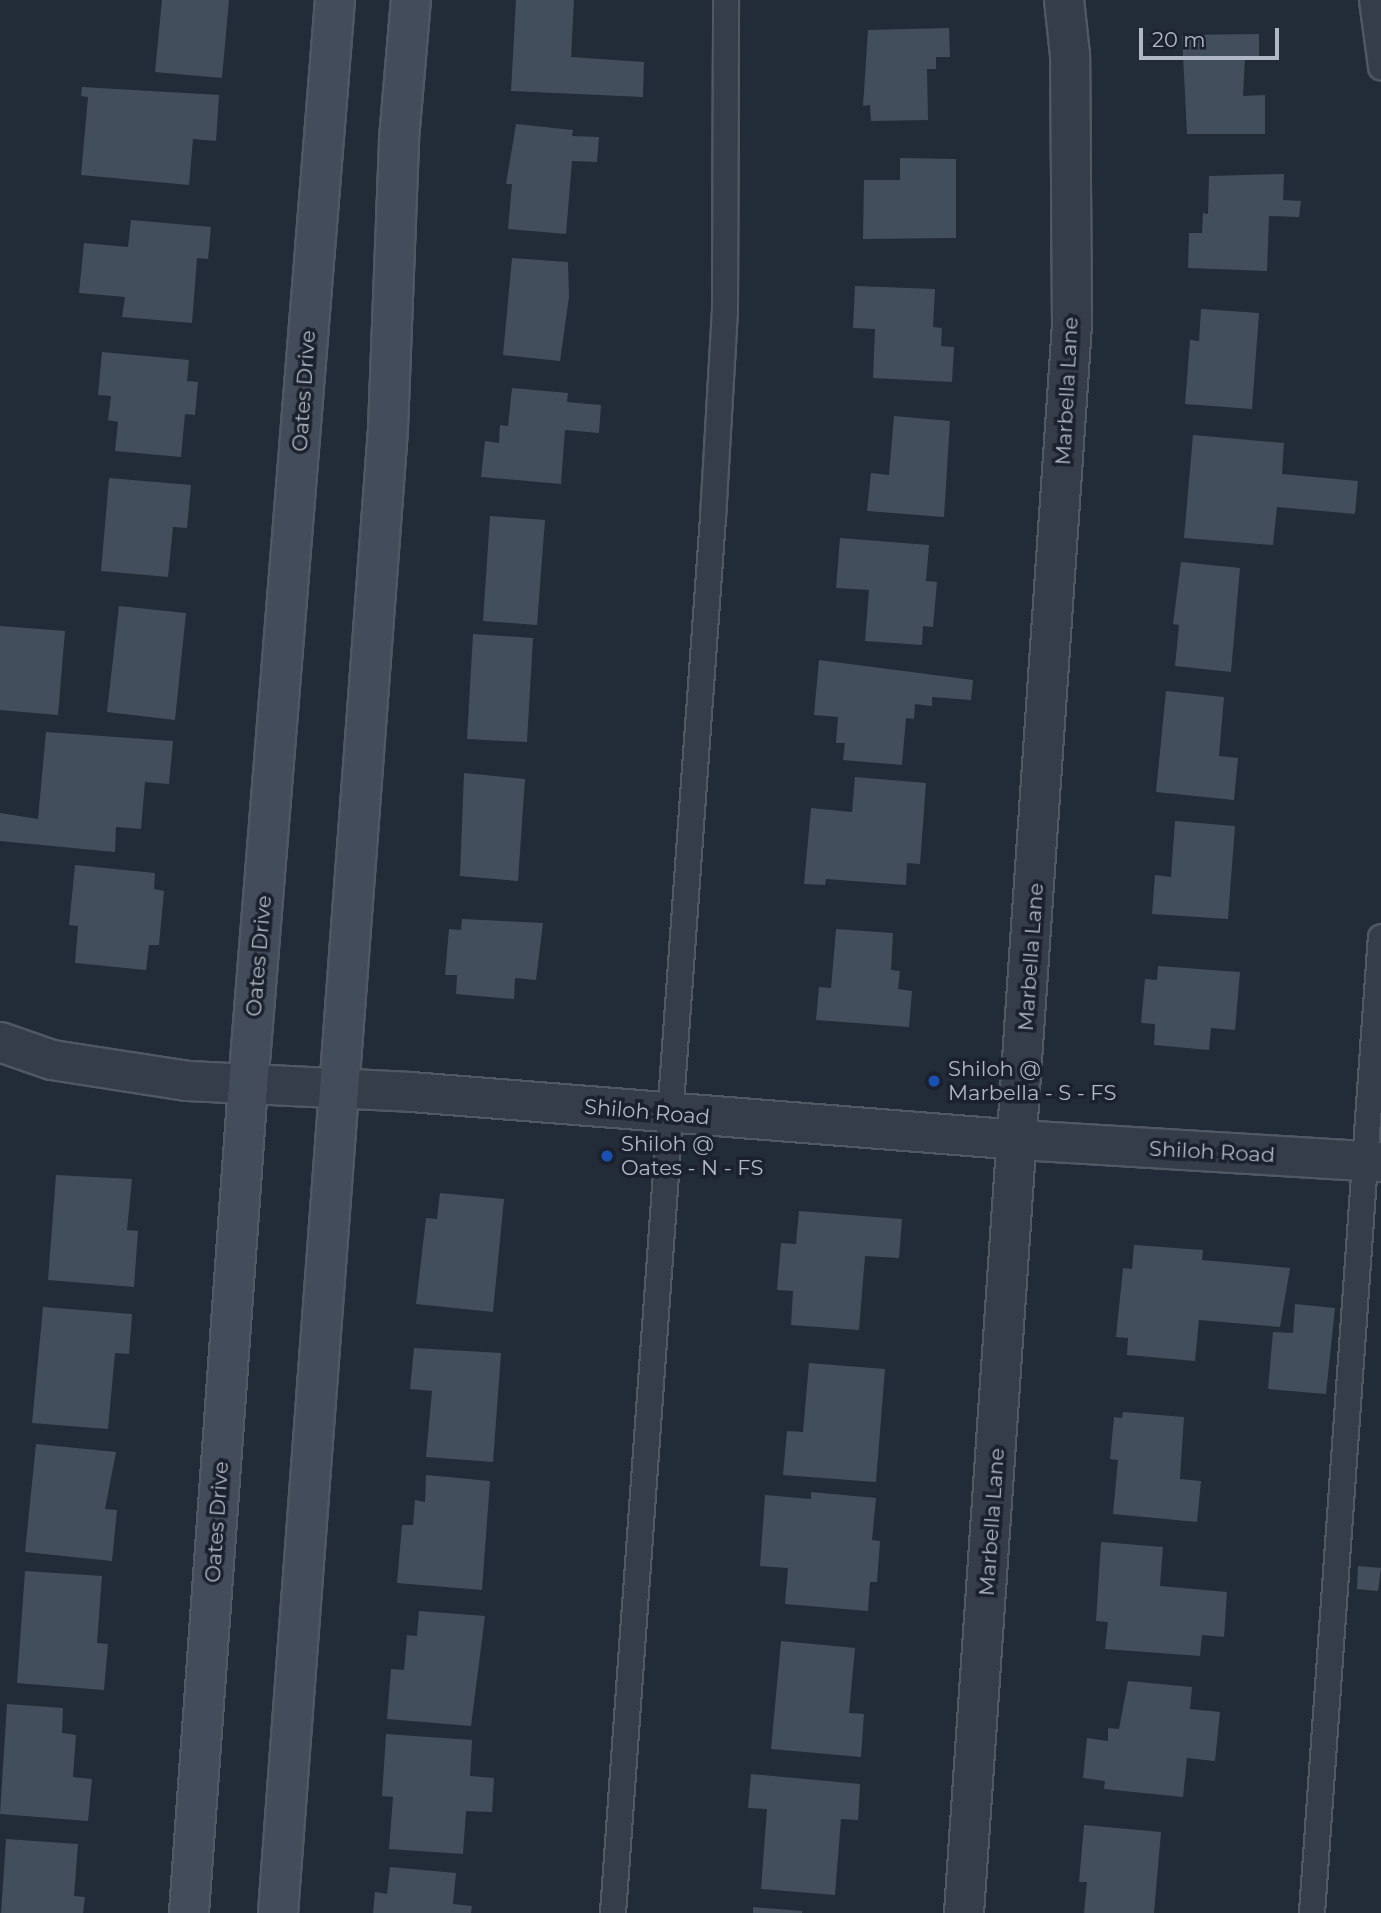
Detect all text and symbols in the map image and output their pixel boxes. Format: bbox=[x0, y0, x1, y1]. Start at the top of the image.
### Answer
scale bar bbox=[1143, 14, 1283, 58]
text: 20 m bbox=[1152, 27, 1206, 52]
street label: Marbella Lane bbox=[1051, 316, 1083, 466]
street label: Oates Drive bbox=[287, 329, 321, 453]
street label: Marbella Lane bbox=[1013, 882, 1049, 1032]
street label: Oates Drive bbox=[241, 894, 277, 1018]
place label: Shiloh @ Marbella - S - FS bbox=[948, 1056, 1116, 1106]
marker: Shiloh @ Marbella - S - FS bbox=[926, 1073, 942, 1089]
street label: Shiloh Road bbox=[583, 1094, 711, 1130]
place label: Shiloh @ Oates - N - FS bbox=[621, 1131, 763, 1181]
street label: Shiloh Road bbox=[1148, 1136, 1276, 1168]
marker: Shiloh @ Oates - N - FS bbox=[599, 1148, 615, 1164]
street label: Marbella Lane bbox=[974, 1447, 1010, 1597]
street label: Oates Drive bbox=[200, 1460, 234, 1584]

